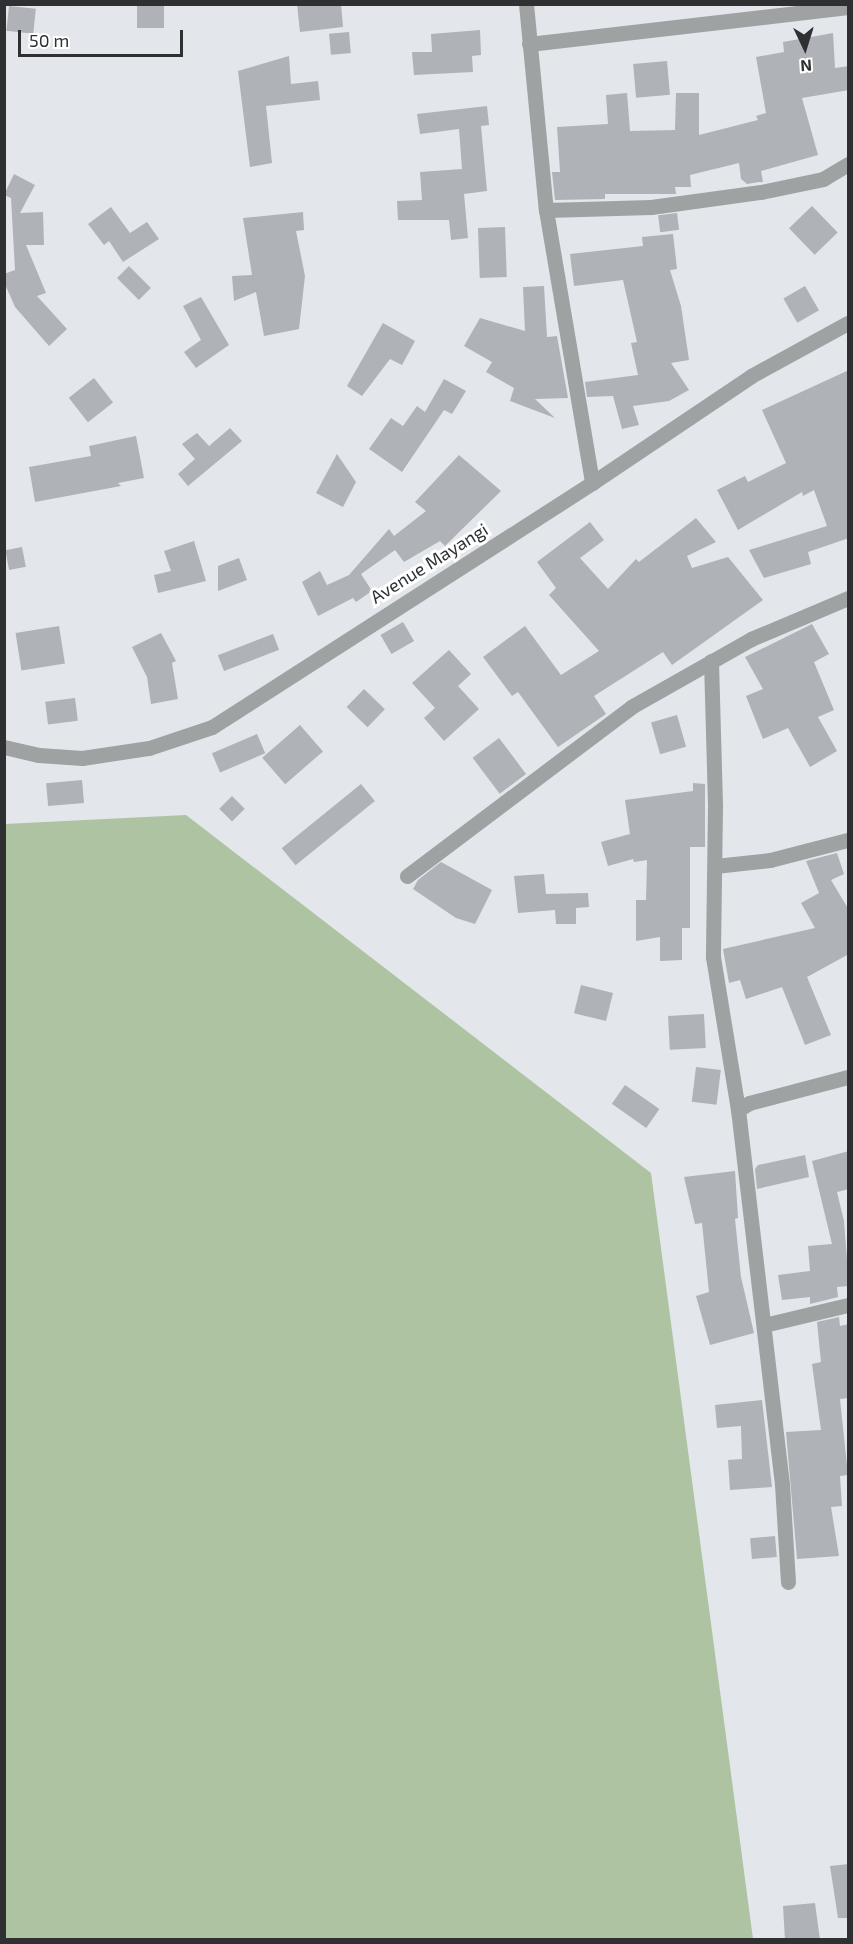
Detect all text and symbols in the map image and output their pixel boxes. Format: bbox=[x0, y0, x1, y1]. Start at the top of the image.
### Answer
scale bar bbox=[21, 18, 186, 56]
north arrow bbox=[775, 18, 835, 78]
text: 50 m bbox=[29, 29, 69, 51]
text: N bbox=[800, 57, 813, 76]
street label: Avenue Mayangi bbox=[366, 518, 492, 608]

